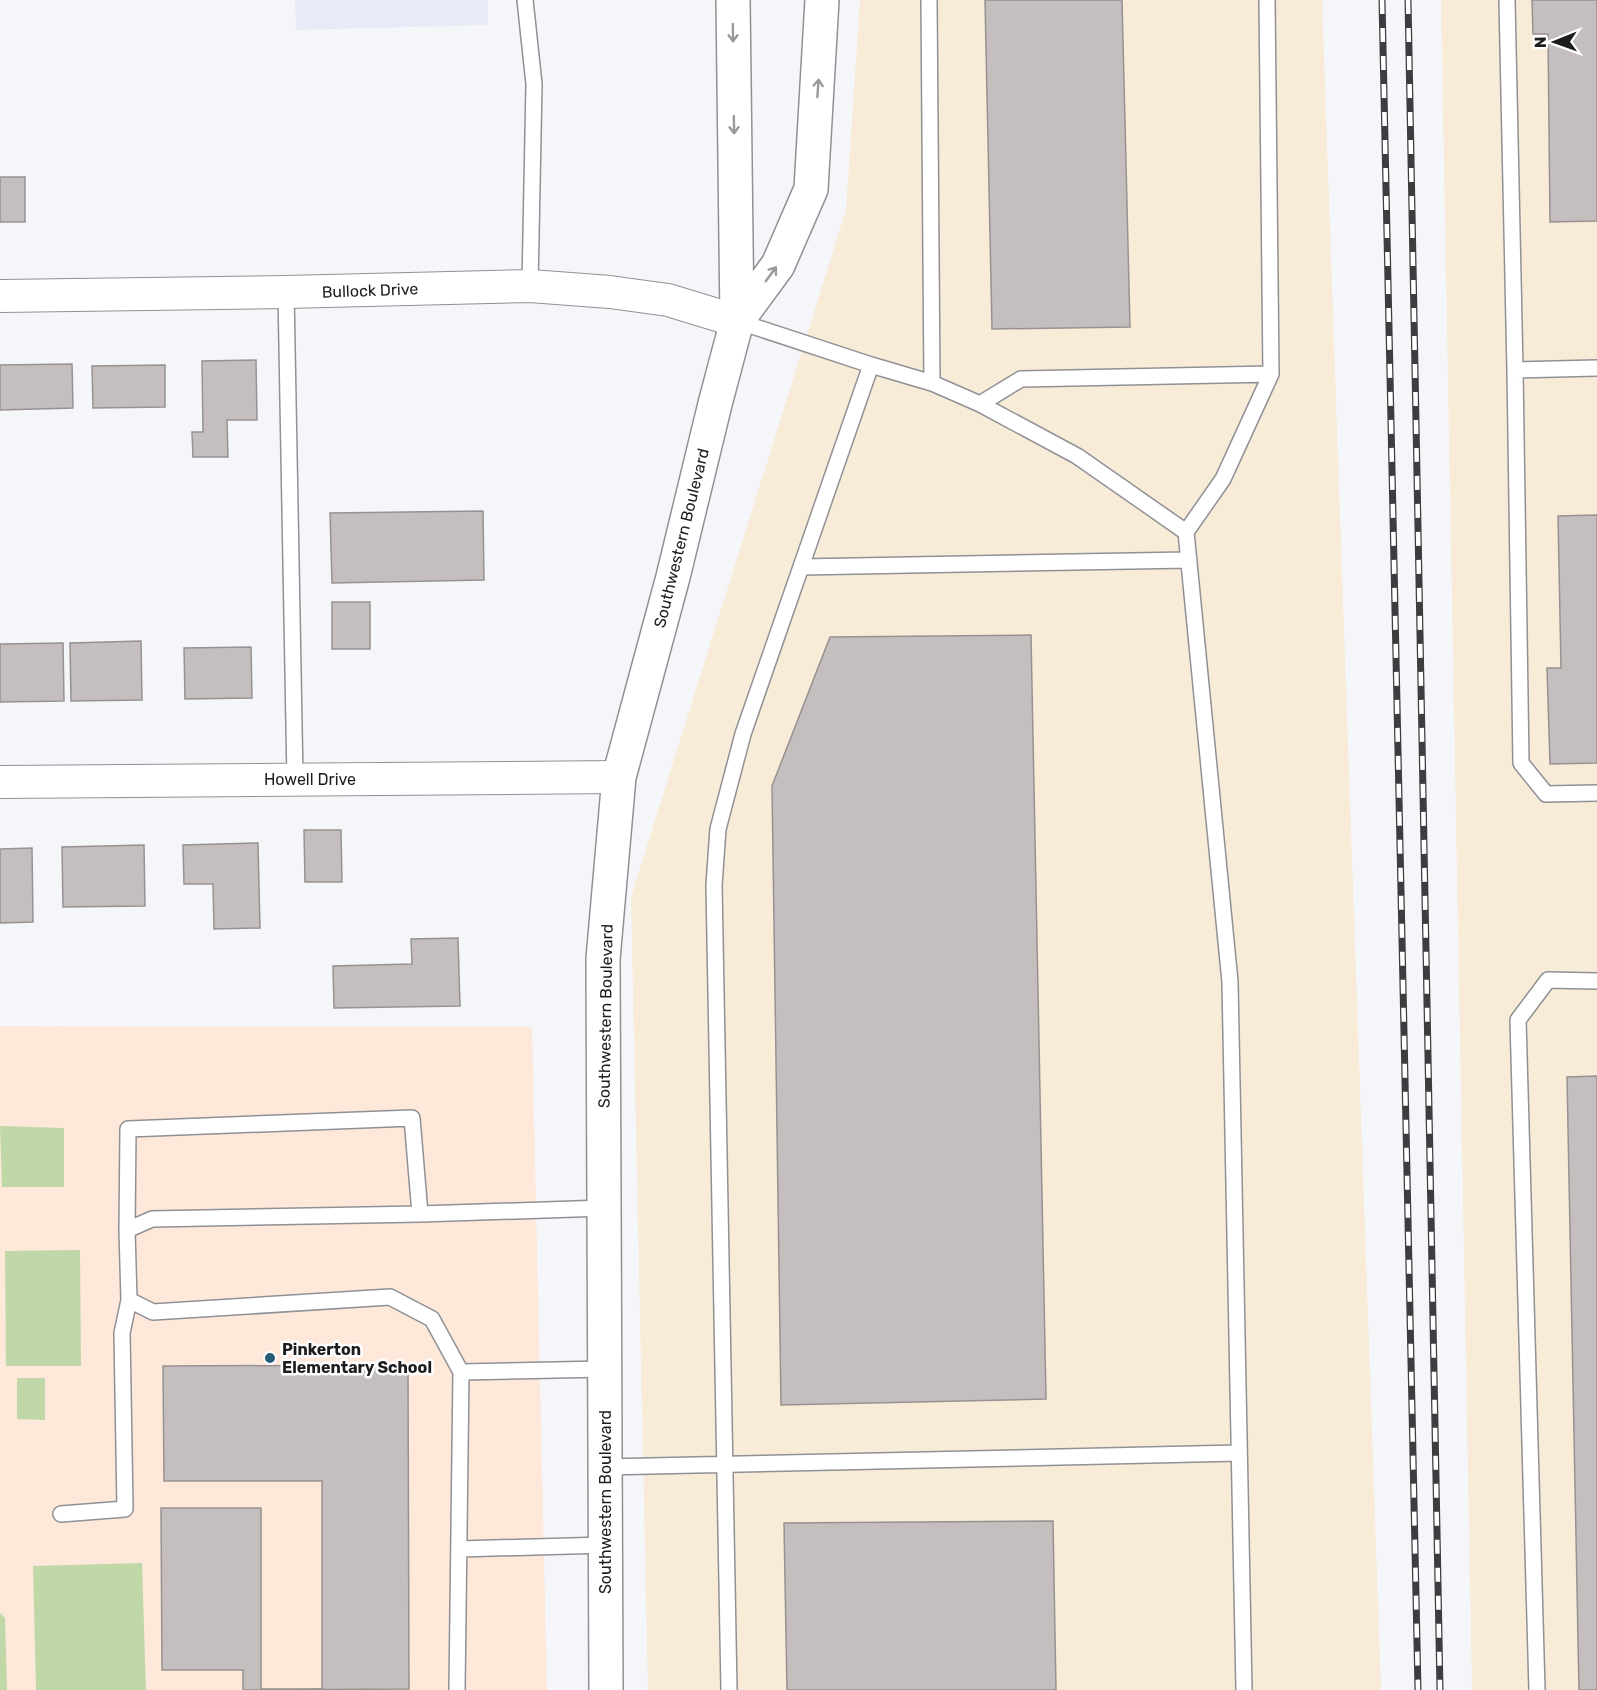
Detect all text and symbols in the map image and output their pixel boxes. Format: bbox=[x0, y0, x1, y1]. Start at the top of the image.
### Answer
north arrow bbox=[1525, 12, 1585, 72]
one-way arrow bbox=[727, 23, 739, 43]
text: N bbox=[1531, 36, 1550, 48]
one-way arrow bbox=[812, 78, 823, 98]
one-way arrow bbox=[728, 114, 740, 134]
one-way arrow bbox=[765, 266, 778, 282]
street label: Bullock Drive bbox=[321, 279, 419, 302]
street label: Southwestern Boulevard bbox=[650, 446, 713, 630]
street label: Howell Drive bbox=[264, 770, 356, 789]
street label: Southwestern Boulevard bbox=[594, 924, 617, 1108]
place label: Pinkerton Elementary School bbox=[282, 1340, 432, 1377]
marker: Pinkerton Elementary School bbox=[263, 1351, 277, 1365]
street label: Southwestern Boulevard bbox=[596, 1410, 615, 1594]

